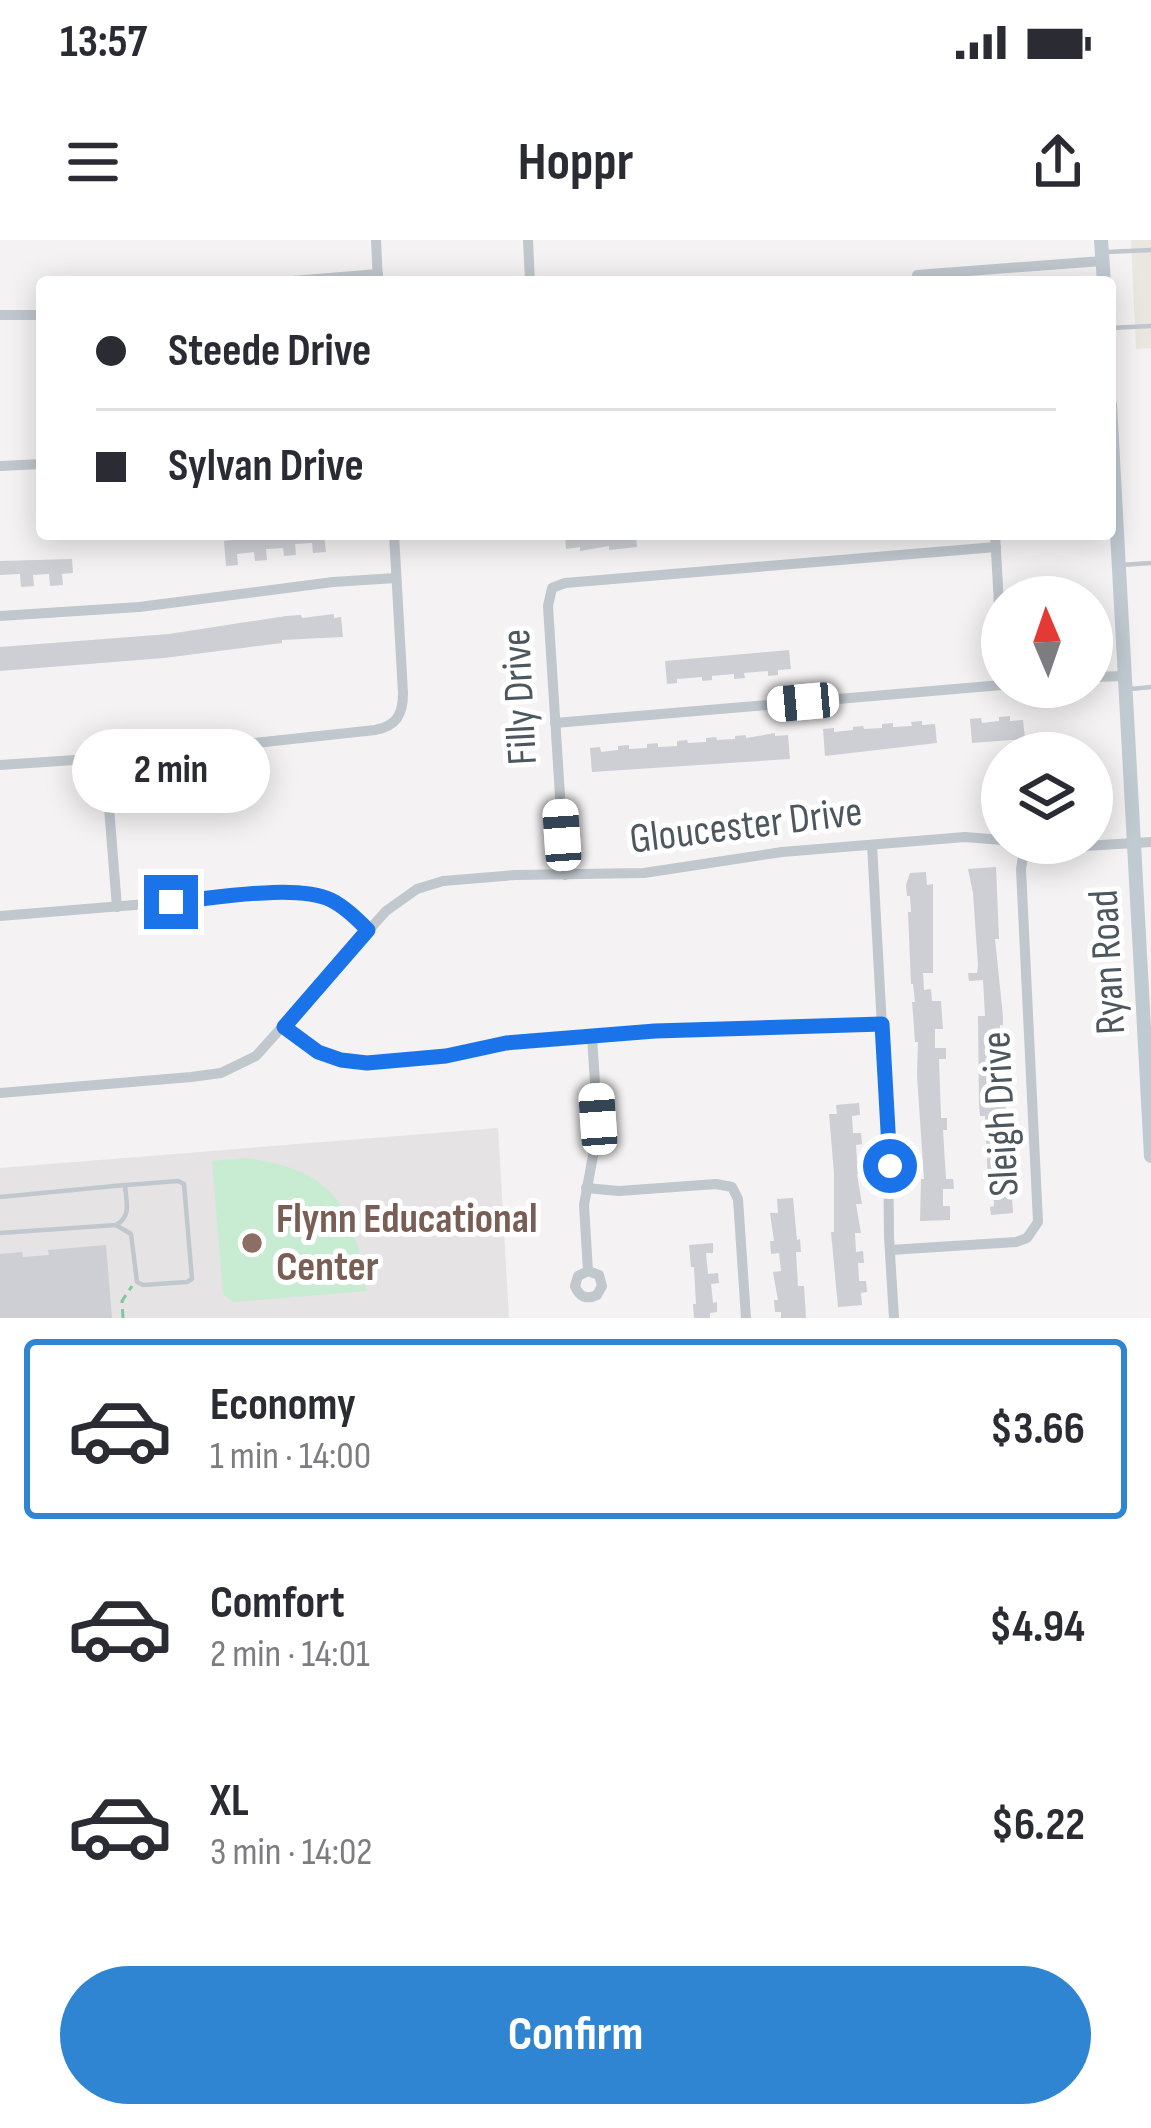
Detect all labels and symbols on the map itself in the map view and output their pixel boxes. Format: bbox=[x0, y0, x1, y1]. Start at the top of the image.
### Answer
north arrow bbox=[981, 576, 1113, 708]
street label: Filly Drive bbox=[491, 628, 549, 766]
car bbox=[766, 681, 840, 723]
callout: 2 min bbox=[72, 728, 270, 812]
street label: Gloucester Drive bbox=[627, 786, 865, 866]
car bbox=[542, 798, 582, 872]
route end bbox=[144, 875, 198, 929]
street label: Ryan Road bbox=[1079, 888, 1137, 1036]
street label: Sleigh Drive bbox=[971, 1030, 1031, 1198]
car bbox=[578, 1082, 618, 1156]
route start bbox=[863, 1139, 917, 1193]
place label: Flynn Educational Center bbox=[276, 1194, 537, 1293]
marker: Flynn Educational Center bbox=[239, 1230, 265, 1256]

